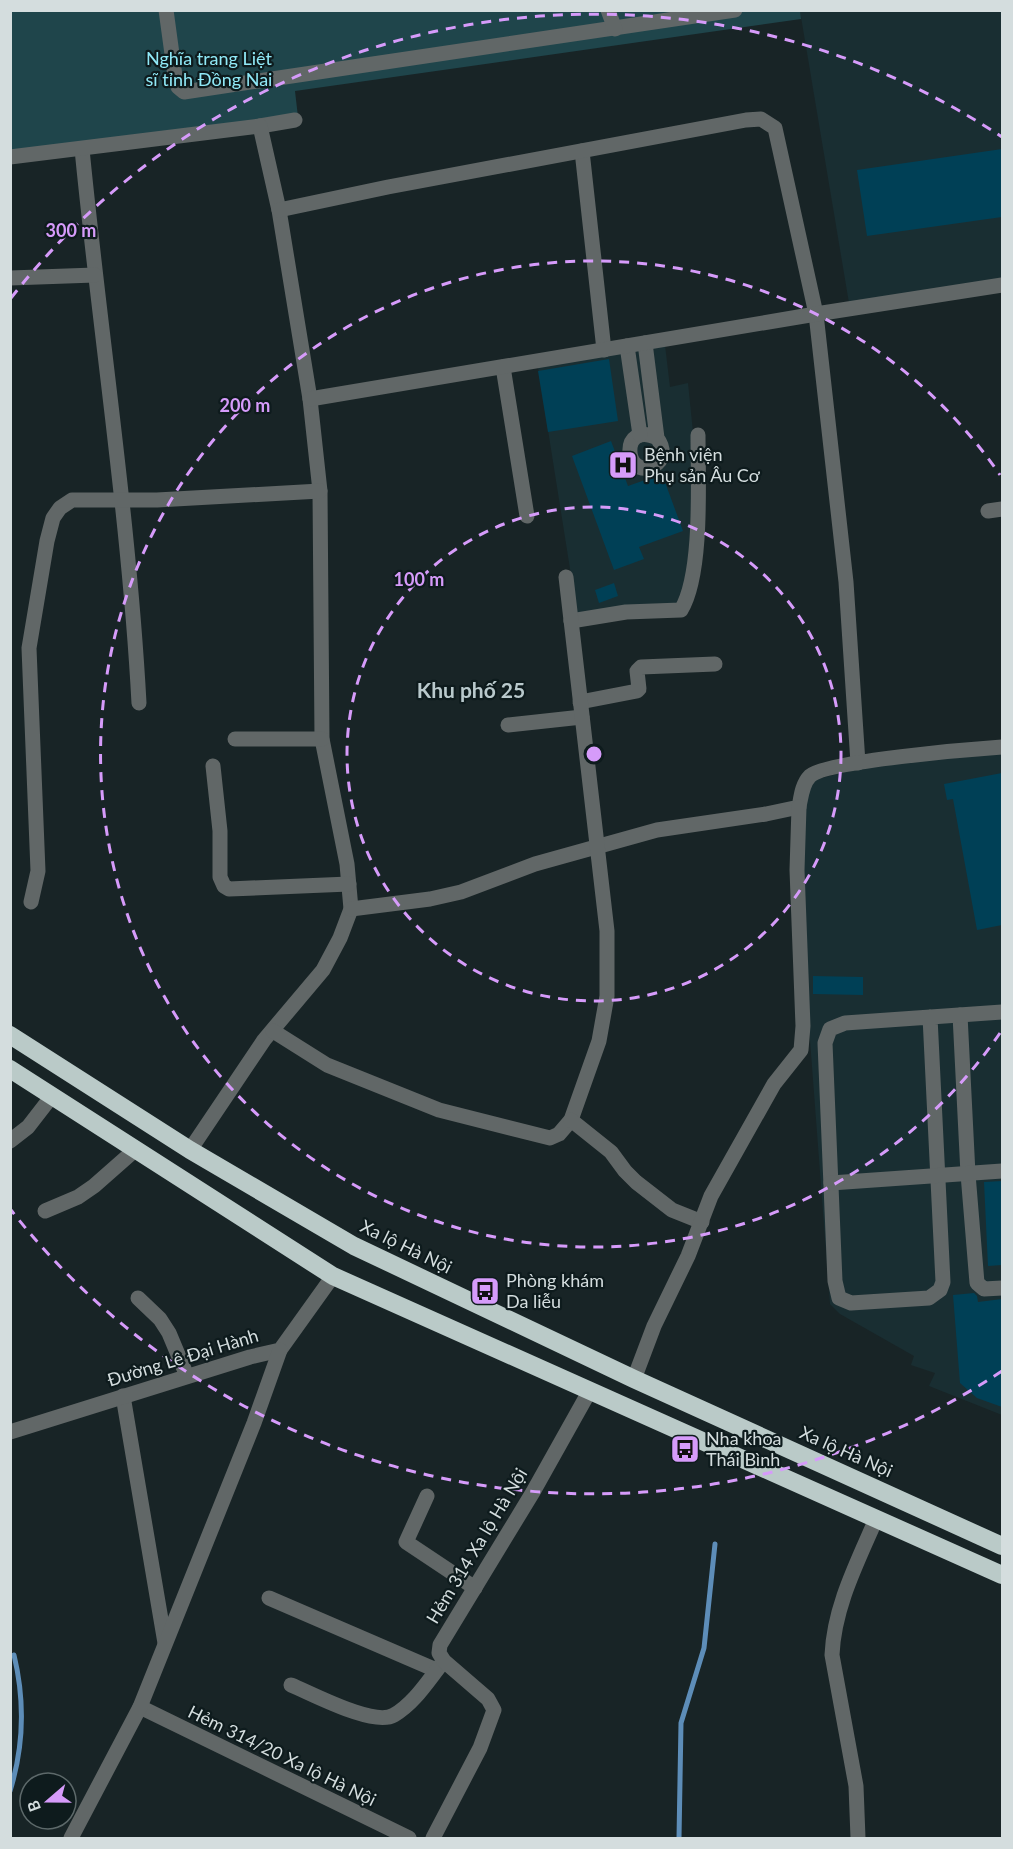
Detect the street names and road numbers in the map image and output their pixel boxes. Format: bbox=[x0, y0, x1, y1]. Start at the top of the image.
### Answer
street label: Xa lộ Hà Nội bbox=[357, 1214, 456, 1278]
street label: Đường Lê Đại Hành bbox=[105, 1324, 261, 1390]
street label: Xa lộ Hà Nội bbox=[797, 1421, 896, 1481]
street label: Hẻm 314 Xa lộ Hà Nội bbox=[421, 1464, 531, 1627]
street label: Hẻm 314/20 Xa lộ Hà Nội bbox=[185, 1700, 380, 1810]

